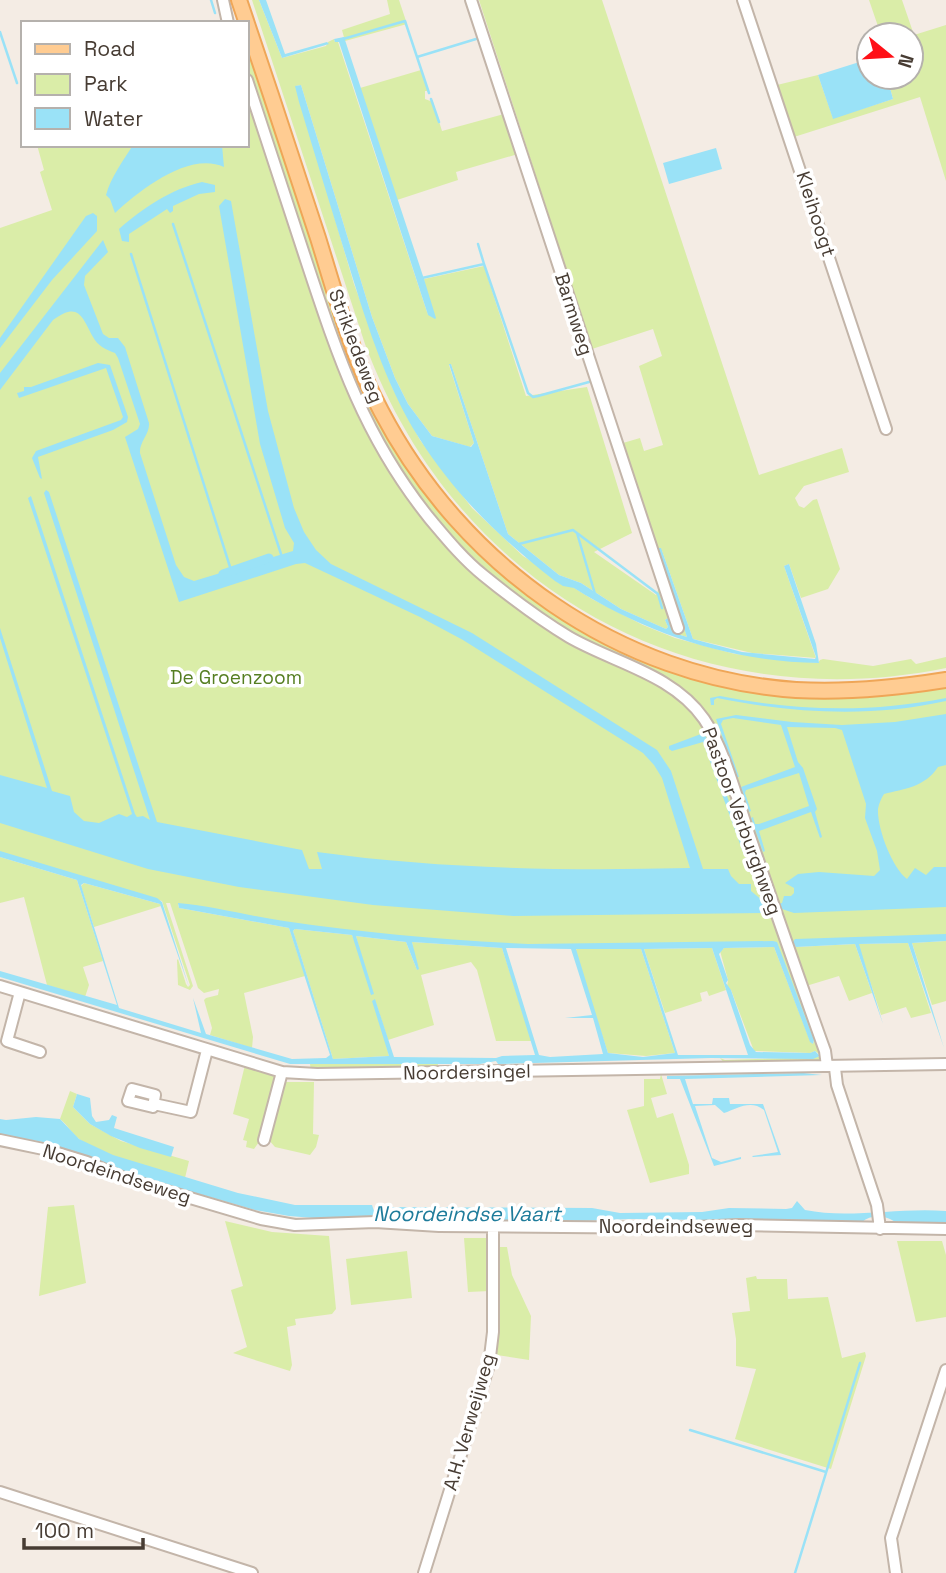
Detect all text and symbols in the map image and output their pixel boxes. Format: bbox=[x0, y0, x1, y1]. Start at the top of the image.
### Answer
legend bbox=[21, 21, 248, 147]
north arrow bbox=[855, 21, 925, 91]
text: Road bbox=[84, 35, 136, 62]
text: N bbox=[892, 51, 920, 71]
text: Park bbox=[84, 70, 128, 97]
text: Water bbox=[84, 105, 143, 132]
street label: Kleihoogt bbox=[790, 168, 842, 260]
street label: Barmweg bbox=[549, 270, 599, 358]
street label: Strikledeweg bbox=[323, 285, 389, 407]
park label: De Groenzoom bbox=[170, 665, 302, 690]
street label: Pastoor Verburghweg bbox=[696, 724, 788, 918]
street label: Noordersingel bbox=[403, 1058, 531, 1086]
street label: Noordeindseweg bbox=[40, 1138, 194, 1210]
water label: Noordeindse Vaart bbox=[373, 1200, 563, 1227]
street label: Noordeindseweg bbox=[599, 1214, 753, 1239]
street label: A.H. Verweijweg bbox=[437, 1350, 501, 1494]
scale bar bbox=[24, 1506, 144, 1550]
text: 100 m bbox=[35, 1517, 94, 1544]

